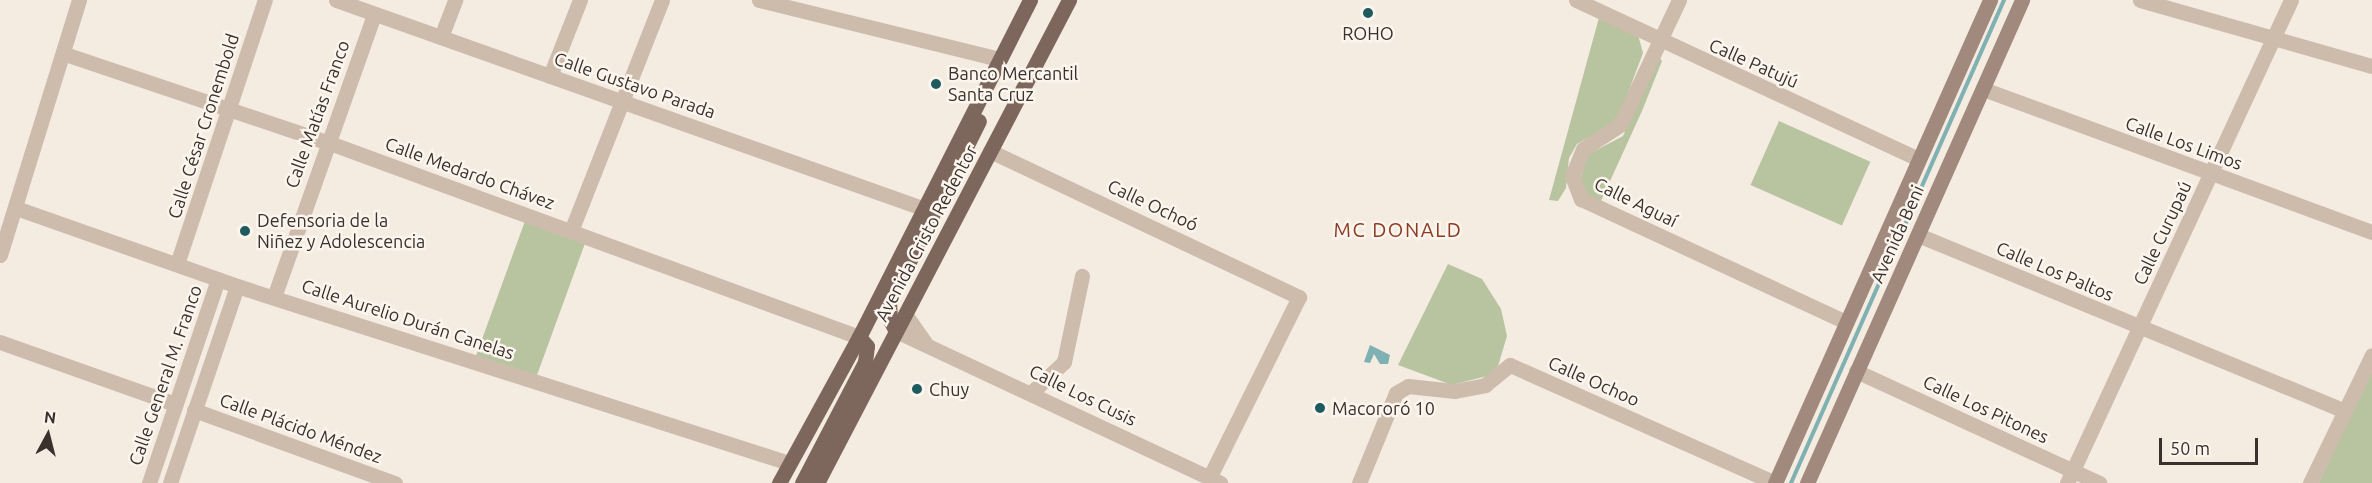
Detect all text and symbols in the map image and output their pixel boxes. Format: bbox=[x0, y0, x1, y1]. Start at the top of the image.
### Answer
marker: ROHO bbox=[1361, 6, 1375, 20]
place label: ROHO bbox=[1342, 22, 1394, 44]
street label: Calle César Cronembold bbox=[163, 31, 243, 221]
street label: Calle Patujú bbox=[1706, 34, 1802, 92]
street label: Calle Matías Franco bbox=[280, 37, 354, 191]
street label: Calle Gustavo Parada bbox=[552, 47, 718, 123]
place label: Banco Mercantil Santa Cruz bbox=[948, 63, 1078, 106]
marker: Banco Mercantil Santa Cruz bbox=[929, 77, 943, 91]
street label: Calle Los Limos bbox=[2123, 112, 2245, 174]
street label: Calle Medardo Chávez bbox=[382, 132, 558, 214]
street label: Avenida Cristo Redentor bbox=[870, 141, 982, 325]
street label: Calle Aguaí bbox=[1591, 173, 1681, 231]
street label: Calle Ochoó bbox=[1104, 175, 1202, 235]
street label: Calle Curupaú bbox=[2129, 178, 2195, 288]
street label: Avenida Beni bbox=[1866, 182, 1928, 286]
place label: Defensoria de la Niñez y Adolescencia bbox=[257, 210, 425, 252]
district label: MC DONALD bbox=[1334, 217, 1462, 241]
marker: Defensoria de la Niñez y Adolescencia bbox=[238, 224, 252, 238]
street label: Calle Los Paltos bbox=[1993, 237, 2117, 305]
street label: Calle Aurelio Durán Canelas bbox=[299, 274, 517, 364]
street label: Calle General M. Franco bbox=[124, 282, 206, 468]
street label: Calle Ochoo bbox=[1545, 351, 1643, 411]
street label: Calle Los Cusis bbox=[1026, 360, 1140, 430]
street label: Calle Los Pitones bbox=[1920, 370, 2052, 448]
place label: Chuy bbox=[929, 378, 969, 400]
marker: Chuy bbox=[910, 382, 924, 396]
street label: Calle Plácido Méndez bbox=[217, 389, 385, 467]
place label: Macororó 10 bbox=[1332, 397, 1435, 419]
marker: Macororó 10 bbox=[1313, 401, 1327, 415]
north arrow bbox=[18, 405, 78, 465]
text: N bbox=[43, 407, 57, 427]
scale bar bbox=[2162, 426, 2261, 464]
text: 50 m bbox=[2170, 438, 2210, 458]

